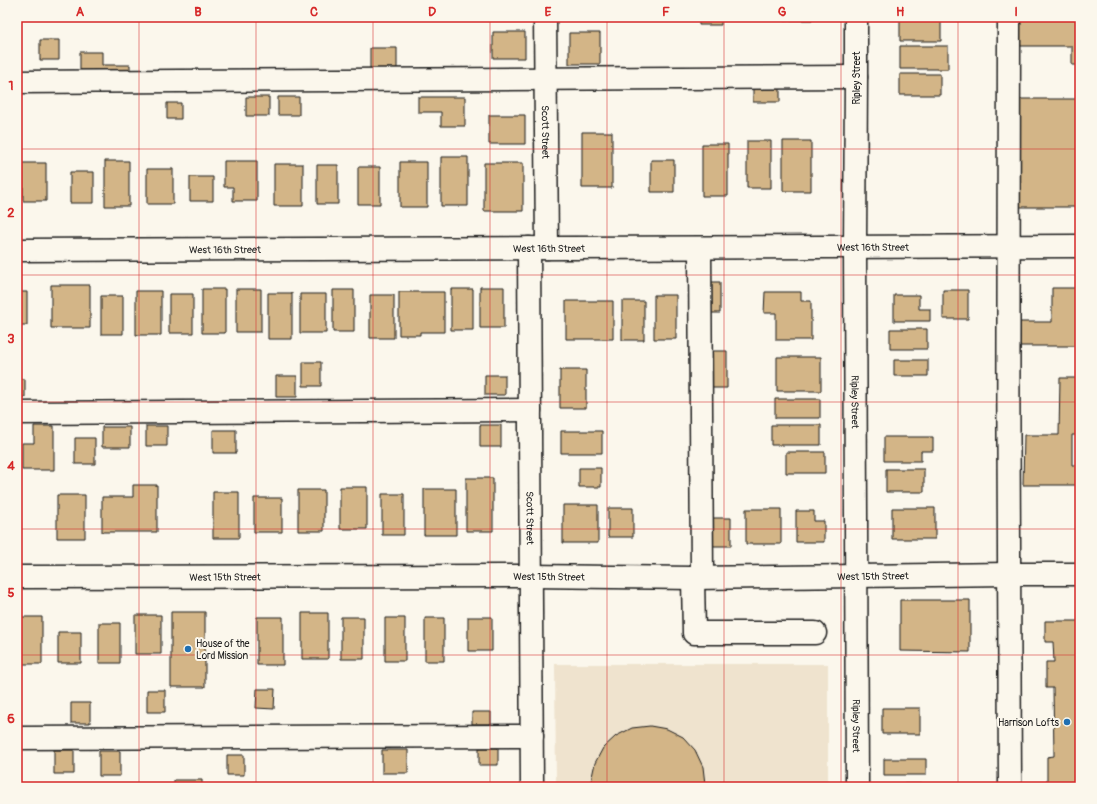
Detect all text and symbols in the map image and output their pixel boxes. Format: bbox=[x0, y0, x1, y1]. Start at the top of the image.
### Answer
text: A bbox=[76, 4, 85, 20]
text: B bbox=[194, 4, 202, 20]
text: C bbox=[310, 4, 318, 20]
text: D bbox=[428, 4, 436, 20]
text: E bbox=[545, 4, 552, 20]
text: F bbox=[662, 4, 670, 20]
text: G bbox=[778, 4, 787, 20]
text: H bbox=[896, 4, 904, 20]
text: I bbox=[1014, 4, 1018, 20]
street label: Ripley Street bbox=[851, 50, 863, 105]
text: 1 bbox=[8, 78, 14, 94]
street label: Scott Street bbox=[539, 105, 551, 160]
text: 2 bbox=[7, 205, 15, 221]
street label: West 16th Street bbox=[837, 242, 910, 254]
street label: West 16th Street bbox=[513, 243, 586, 255]
street label: West 16th Street bbox=[189, 244, 262, 256]
text: 3 bbox=[7, 331, 15, 347]
street label: Ripley Street bbox=[848, 375, 861, 430]
text: 4 bbox=[7, 458, 15, 474]
street label: Scott Street bbox=[523, 491, 536, 546]
street label: West 15th Street bbox=[837, 570, 910, 583]
street label: West 15th Street bbox=[513, 571, 586, 584]
street label: West 15th Street bbox=[189, 572, 262, 584]
text: 5 bbox=[7, 585, 15, 601]
place label: House of the Lord Mission bbox=[196, 638, 250, 662]
marker: House of the Lord Mission bbox=[183, 644, 193, 654]
street label: Ripley Street bbox=[850, 699, 862, 754]
text: 6 bbox=[7, 711, 15, 727]
place label: Harrison Lofts bbox=[998, 717, 1060, 729]
marker: Harrison Lofts bbox=[1062, 717, 1072, 727]

